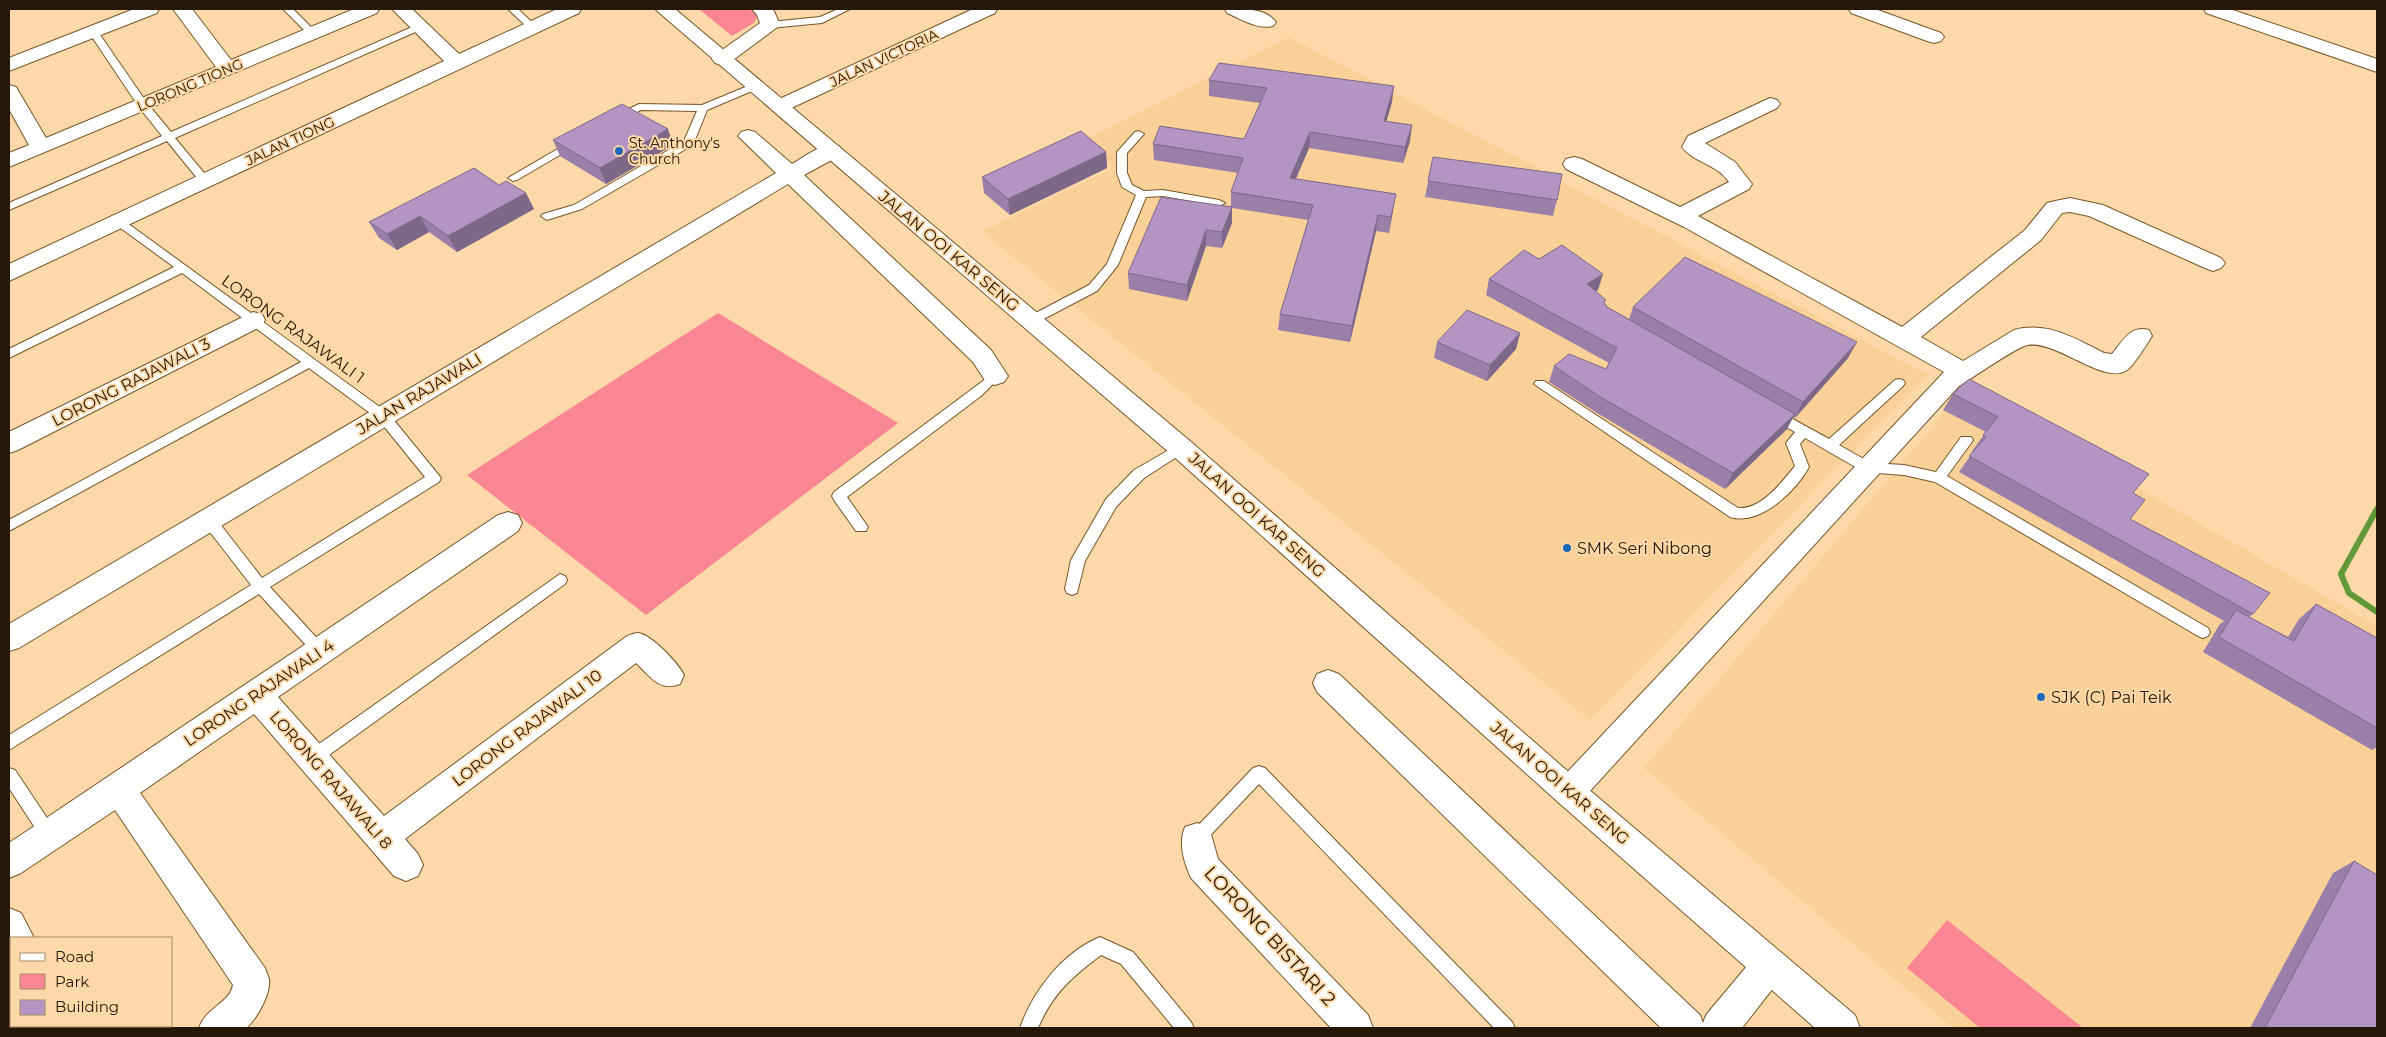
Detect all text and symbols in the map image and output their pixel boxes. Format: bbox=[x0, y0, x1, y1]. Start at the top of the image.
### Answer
street label: JALAN VICTORIA bbox=[826, 25, 942, 91]
street label: LORONG TIONG bbox=[134, 54, 246, 116]
street label: JALAN TIONG bbox=[242, 112, 337, 170]
place label: St. Anthony's Church bbox=[629, 134, 720, 168]
marker: St. Anthony's Church bbox=[613, 145, 625, 157]
street label: JALAN OOI KAR SENG bbox=[874, 186, 1023, 315]
street label: LORONG RAJAWALI 1 bbox=[218, 271, 368, 387]
street label: LORONG RAJAWALI 3 bbox=[49, 334, 213, 430]
street label: JALAN RAJAWALI bbox=[352, 349, 485, 439]
street label: JALAN OOI KAR SENG bbox=[1184, 448, 1329, 581]
place label: SMK Seri Nibong bbox=[1577, 539, 1712, 558]
marker: SMK Seri Nibong bbox=[1561, 542, 1573, 554]
street label: LORONG RAJAWALI 4 bbox=[180, 635, 338, 750]
street label: LORONG RAJAWALI 10 bbox=[448, 665, 606, 791]
place label: SJK (C) Pai Teik bbox=[2051, 688, 2172, 707]
marker: SJK (C) Pai Teik bbox=[2035, 691, 2047, 703]
street label: LORONG RAJAWALI 8 bbox=[266, 707, 396, 853]
street label: JALAN OOI KAR SENG bbox=[1486, 717, 1633, 848]
street label: LORONG BISTARI 2 bbox=[1199, 861, 1341, 1011]
legend bbox=[10, 937, 172, 1027]
text: Road bbox=[55, 947, 94, 966]
text: Park bbox=[55, 972, 89, 991]
text: Building bbox=[55, 997, 119, 1016]

